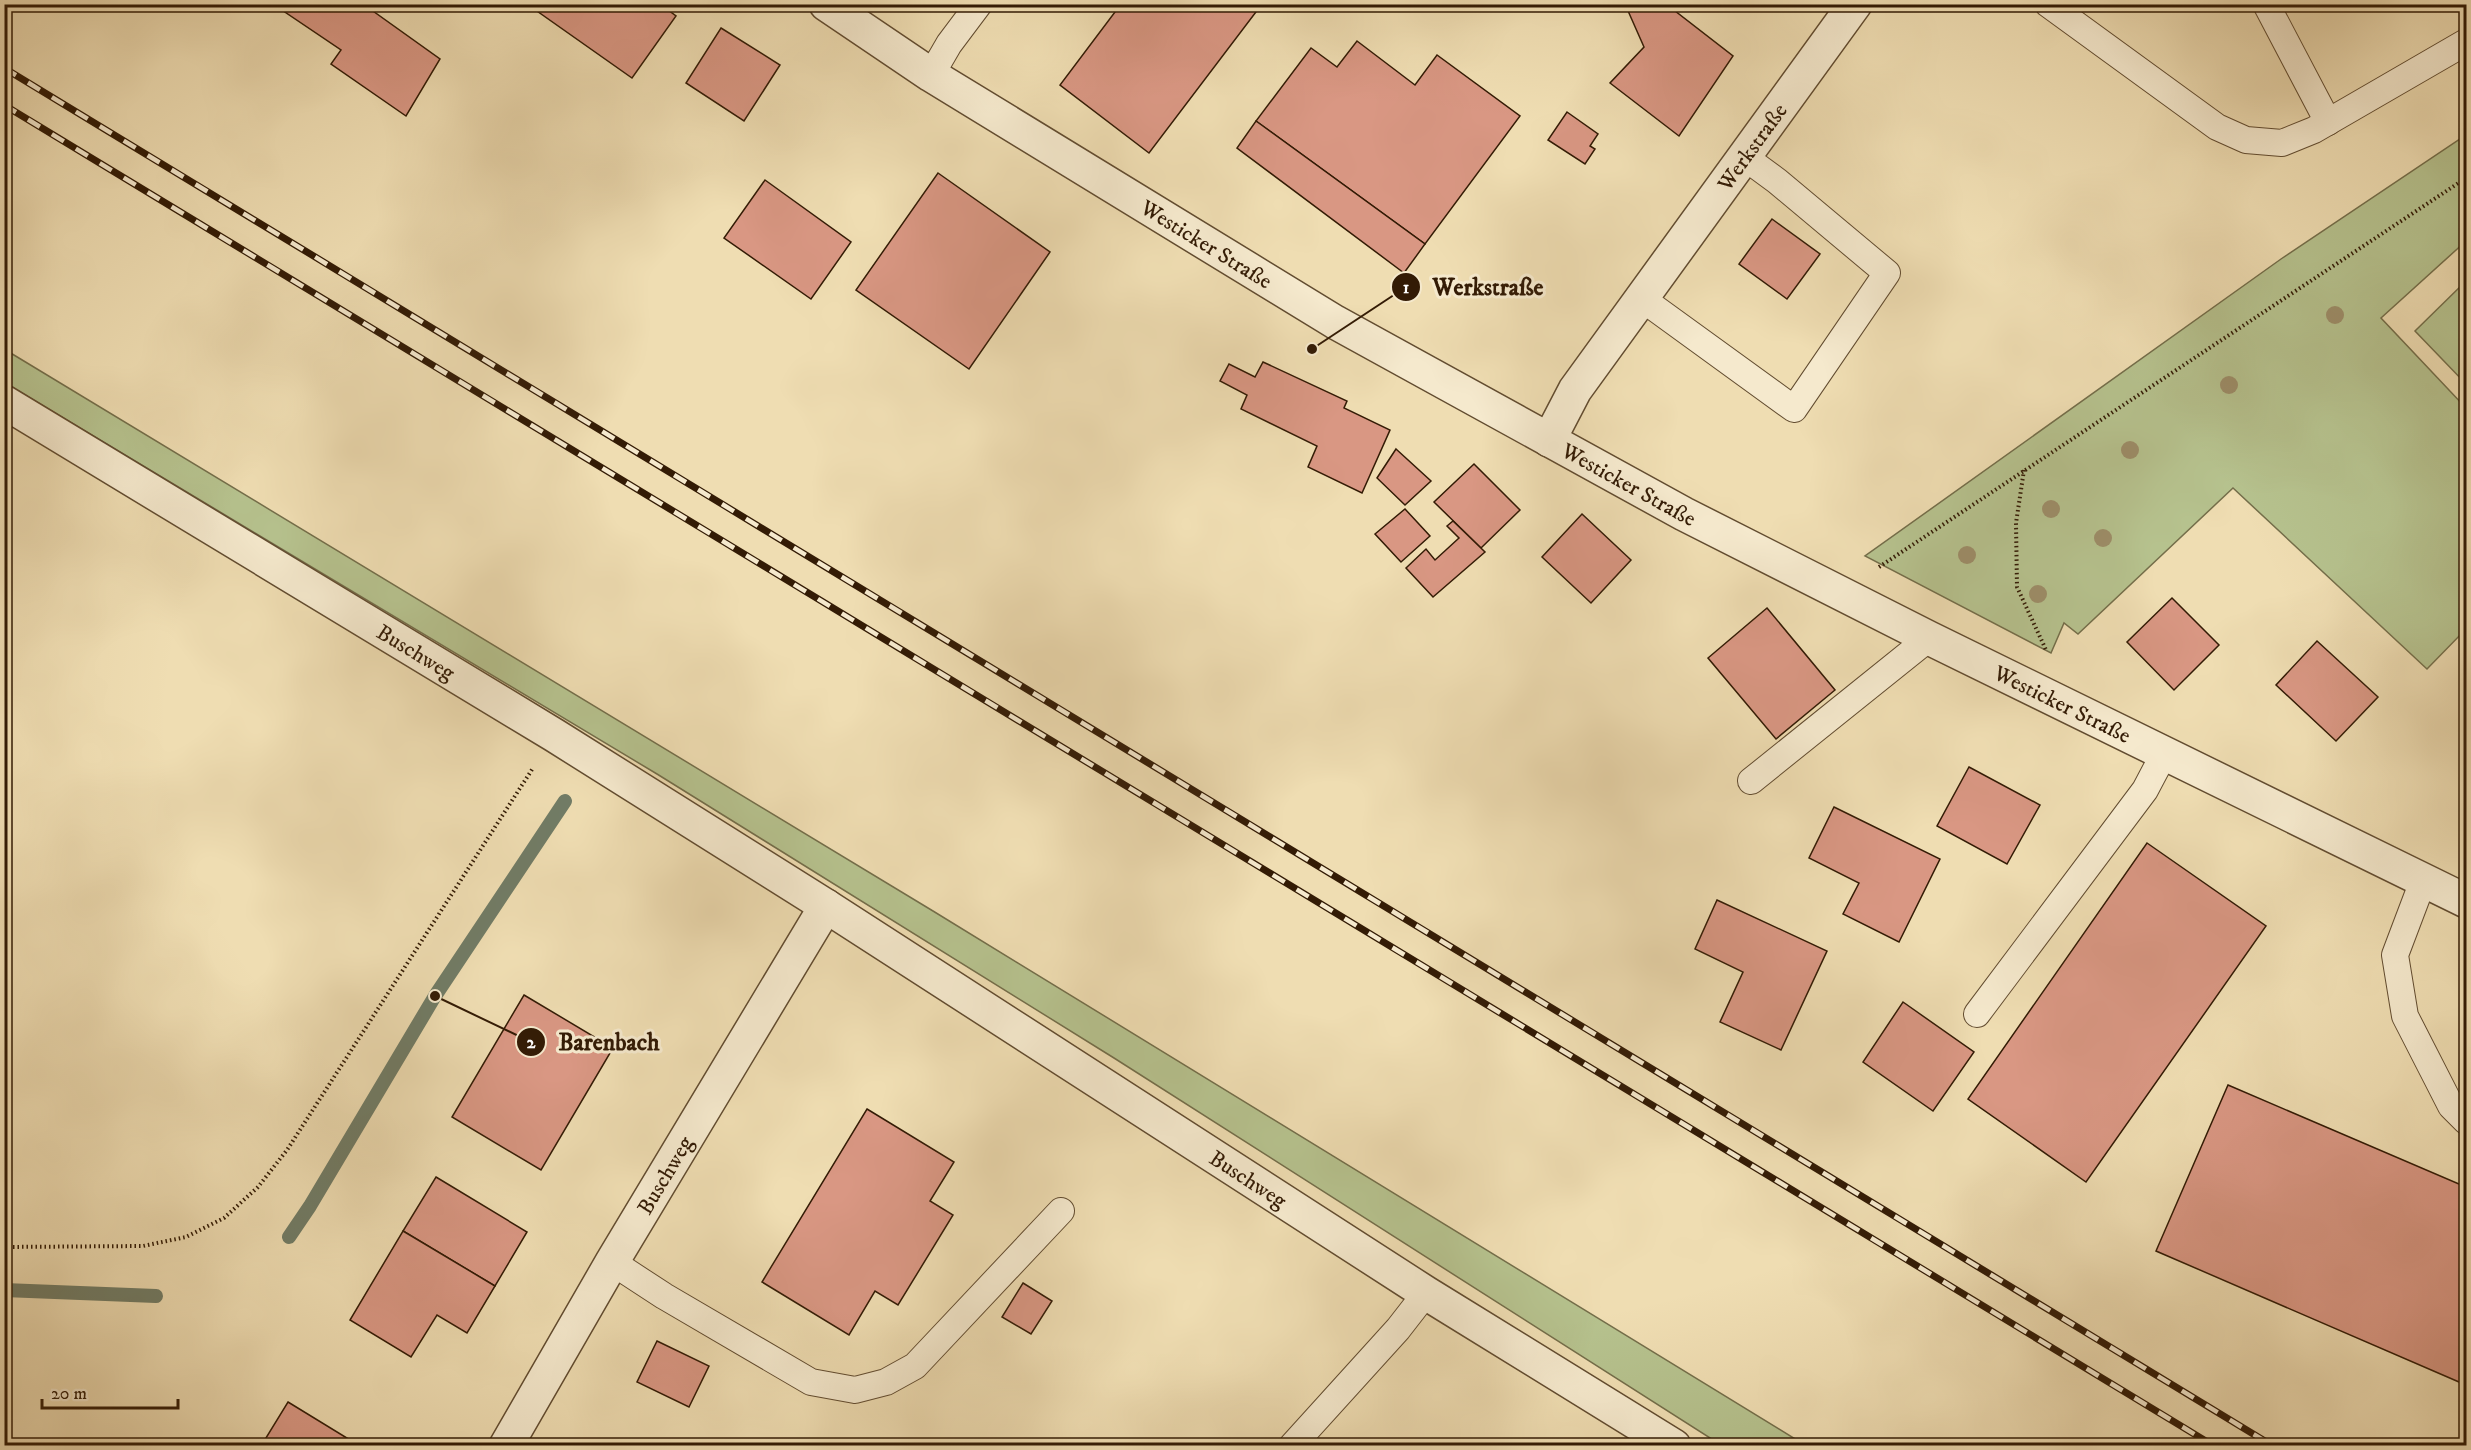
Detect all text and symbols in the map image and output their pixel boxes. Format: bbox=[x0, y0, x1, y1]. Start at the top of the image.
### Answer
street label: Werkstraße bbox=[1711, 98, 1793, 197]
street label: Westicker Straße bbox=[1135, 194, 1277, 295]
callout: Werkstraße bbox=[1391, 266, 1556, 308]
text: Werkstraße bbox=[1432, 273, 1543, 303]
text: 1 bbox=[1403, 277, 1410, 299]
street label: Westicker Straße bbox=[1556, 437, 1700, 533]
street label: Buschweg bbox=[371, 619, 460, 687]
street label: Westicker Straße bbox=[1988, 659, 2135, 750]
callout: Barenbach bbox=[516, 1021, 671, 1063]
text: Barenbach bbox=[558, 1028, 660, 1058]
text: 2 bbox=[527, 1032, 537, 1054]
street label: Buschweg bbox=[632, 1131, 700, 1220]
street label: Buschweg bbox=[1204, 1145, 1292, 1215]
scale bar bbox=[42, 1372, 178, 1410]
text: 20 m bbox=[51, 1383, 87, 1405]

